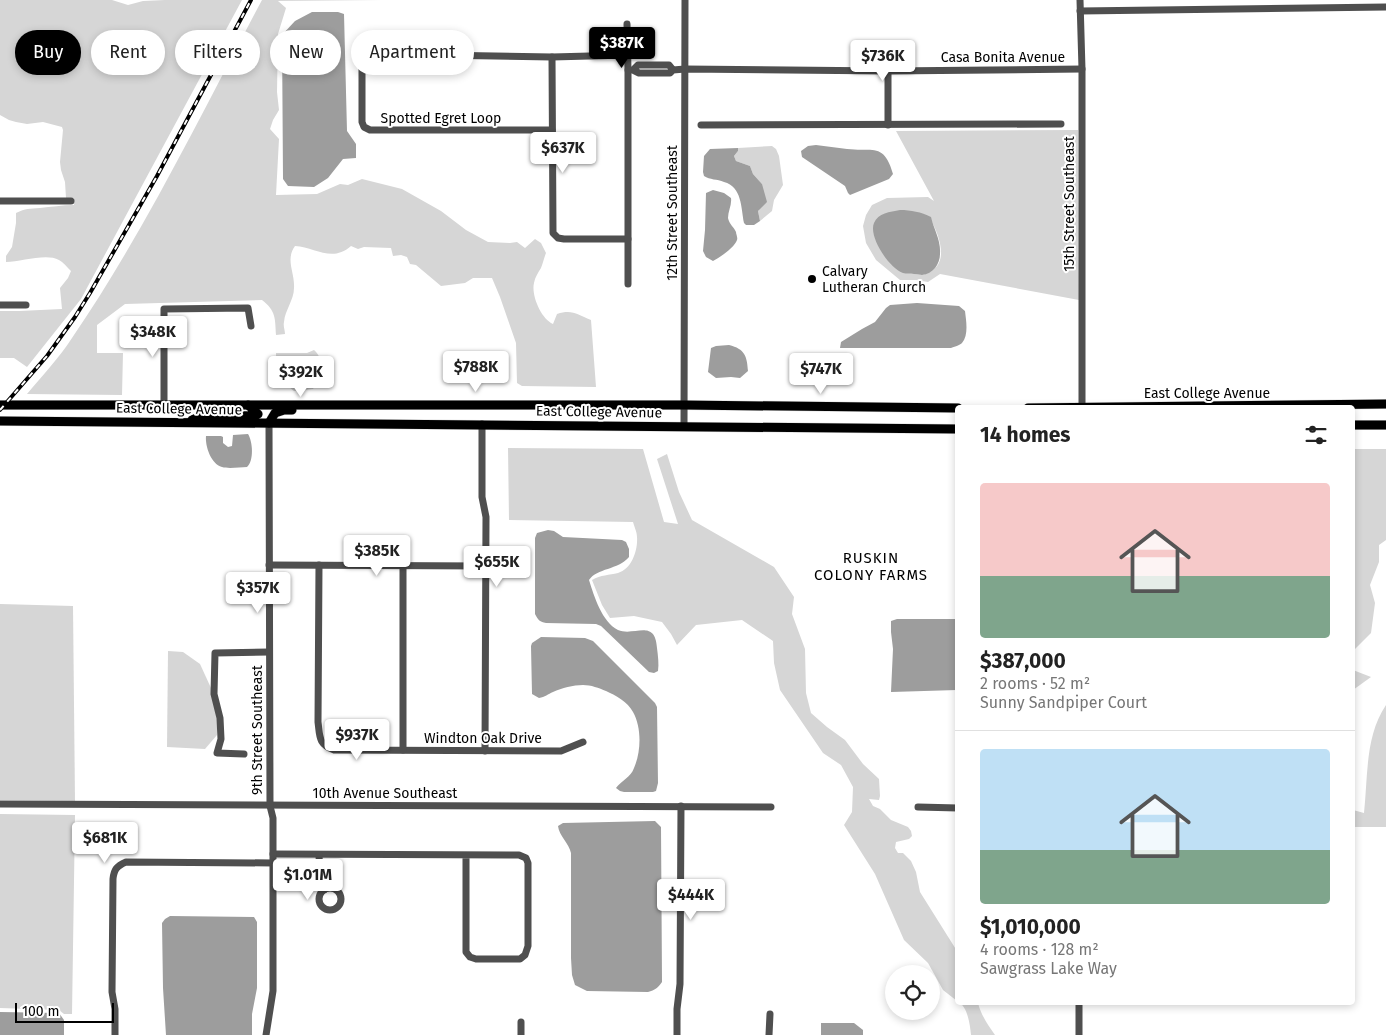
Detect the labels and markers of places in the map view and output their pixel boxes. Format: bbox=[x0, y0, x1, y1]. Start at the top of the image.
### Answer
pin: $387K bbox=[587, 27, 657, 69]
pin: $736K bbox=[848, 39, 918, 82]
pin: $637K bbox=[528, 132, 598, 174]
place label: Calvary Lutheran Church bbox=[822, 263, 926, 296]
marker: Calvary Lutheran Church bbox=[806, 273, 818, 285]
pin: $348K bbox=[118, 316, 188, 358]
pin: $788K bbox=[441, 350, 511, 393]
pin: $747K bbox=[786, 352, 856, 395]
pin: $392K bbox=[266, 356, 336, 398]
pin: $385K bbox=[342, 534, 412, 577]
pin: $655K bbox=[462, 546, 532, 588]
pin: $357K bbox=[223, 572, 293, 614]
pin: $937K bbox=[322, 718, 392, 761]
pin: $681K bbox=[70, 822, 140, 864]
pin: $1.01M bbox=[267, 858, 349, 901]
pin: $444K bbox=[656, 878, 726, 921]

